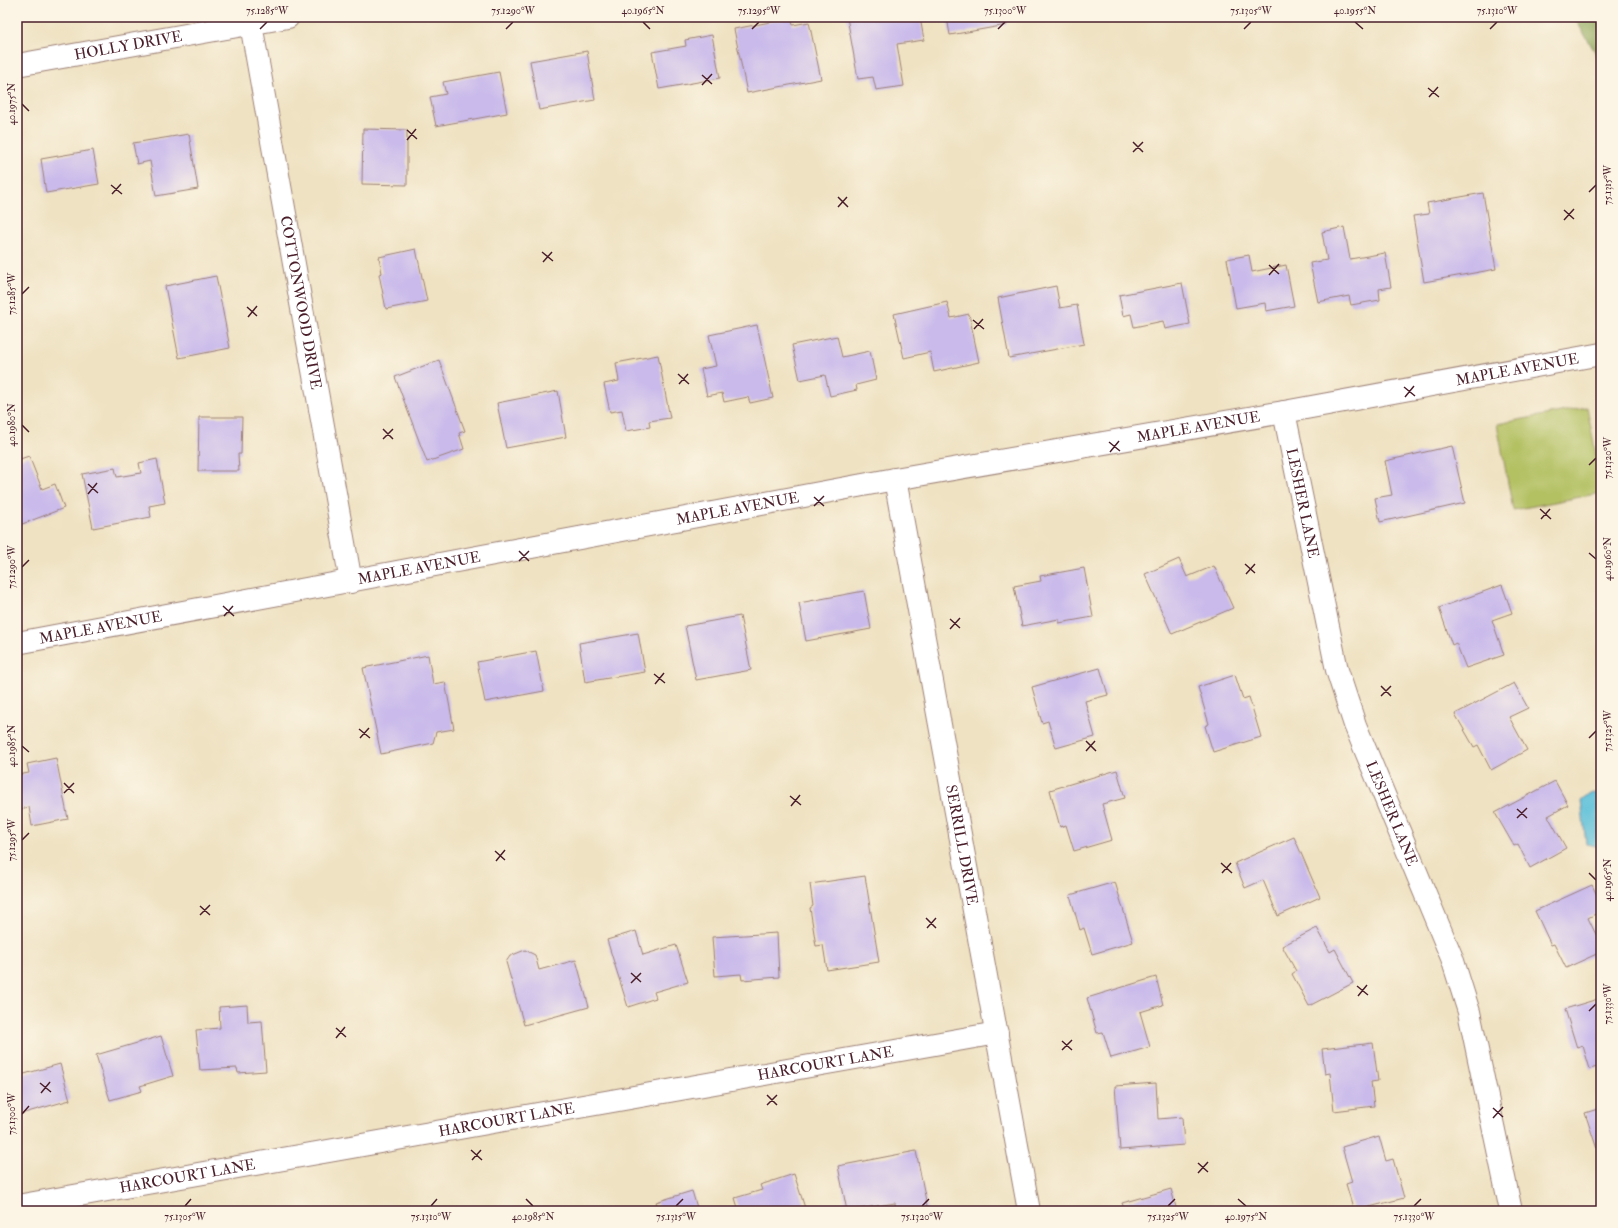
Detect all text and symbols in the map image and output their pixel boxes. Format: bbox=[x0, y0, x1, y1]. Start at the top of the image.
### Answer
text: 75.1285°W bbox=[246, 5, 289, 17]
text: 75.1290°W bbox=[491, 5, 535, 17]
text: 40.1965°N bbox=[621, 5, 665, 17]
text: 75.1295°W bbox=[738, 5, 781, 17]
text: 75.1300°W bbox=[984, 5, 1027, 17]
text: 75.1305°W bbox=[1230, 5, 1273, 17]
text: 40.1955°N bbox=[1334, 5, 1376, 17]
text: 75.1310°W bbox=[1477, 5, 1518, 17]
street label: HOLLY DRIVE bbox=[73, 27, 184, 65]
text: 40.1975°N bbox=[6, 83, 18, 125]
text: 75.1315°W bbox=[1602, 164, 1614, 205]
street label: COTTONWOOD DRIVE bbox=[276, 214, 325, 391]
text: 75.1285°W bbox=[6, 272, 18, 315]
street label: MAPLE AVENUE bbox=[1454, 349, 1580, 390]
text: 40.1980°N bbox=[6, 403, 18, 447]
street label: MAPLE AVENUE bbox=[1135, 407, 1262, 447]
text: 75.1320°W bbox=[1602, 436, 1614, 479]
street label: LESHER LANE bbox=[1282, 446, 1323, 560]
street label: MAPLE AVENUE bbox=[675, 488, 801, 530]
text: 40.1960°N bbox=[1602, 537, 1614, 581]
text: 75.1290°W bbox=[6, 545, 18, 589]
street label: MAPLE AVENUE bbox=[356, 548, 482, 589]
street label: MAPLE AVENUE bbox=[38, 607, 164, 649]
text: 75.1325°W bbox=[1602, 710, 1614, 752]
text: 40.1985°N bbox=[6, 725, 18, 767]
street label: LESHER LANE bbox=[1361, 758, 1422, 869]
street label: SERRILL DRIVE bbox=[941, 783, 982, 907]
text: 75.1295°W bbox=[6, 818, 18, 861]
text: 40.1965°N bbox=[1602, 858, 1614, 902]
text: 75.1330°W bbox=[1602, 983, 1614, 1024]
street label: HARCOURT LANE bbox=[756, 1042, 895, 1085]
text: 75.1300°W bbox=[6, 1092, 18, 1135]
street label: HARCOURT LANE bbox=[437, 1099, 576, 1141]
street label: HARCOURT LANE bbox=[118, 1155, 257, 1198]
text: 75.1305°W bbox=[164, 1211, 207, 1223]
text: 75.1310°W bbox=[411, 1211, 452, 1223]
text: 40.1985°N bbox=[512, 1211, 554, 1223]
text: 75.1315°W bbox=[656, 1211, 697, 1223]
text: 75.1320°W bbox=[901, 1211, 944, 1223]
text: 75.1325°W bbox=[1147, 1211, 1189, 1223]
text: 40.1975°N bbox=[1225, 1211, 1267, 1223]
text: 75.1330°W bbox=[1394, 1211, 1435, 1223]

